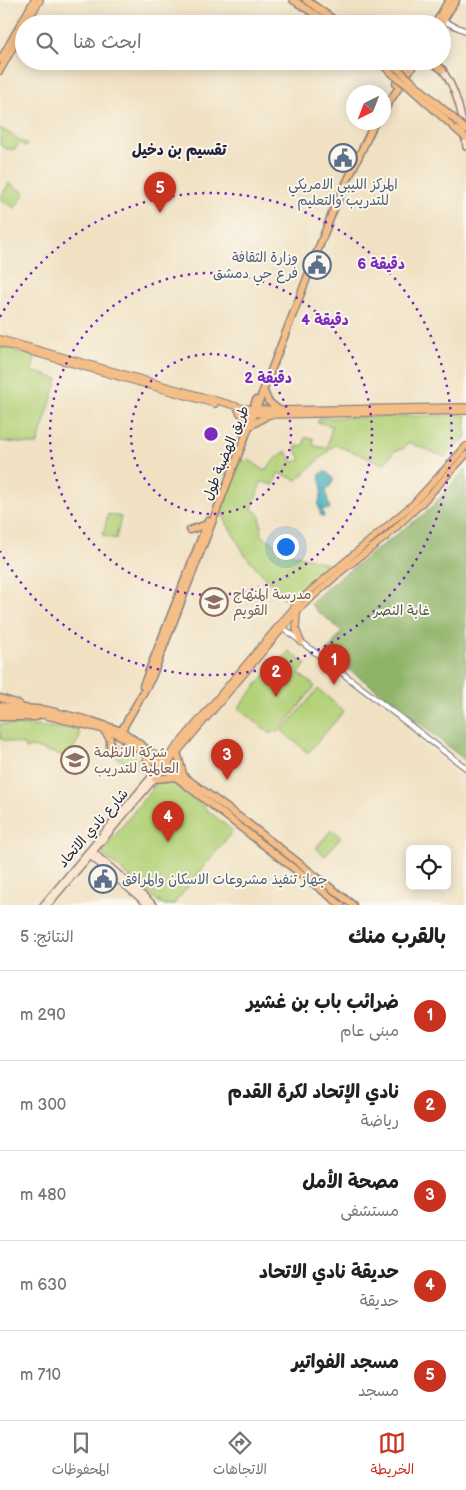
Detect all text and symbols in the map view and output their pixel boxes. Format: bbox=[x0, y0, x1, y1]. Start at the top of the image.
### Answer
search box bbox=[15, 15, 451, 70]
icon: search bbox=[33, 29, 61, 57]
text: ابحث هنا bbox=[73, 31, 142, 54]
north arrow bbox=[346, 85, 391, 130]
district label: تقسيم بن دخيل bbox=[132, 141, 227, 161]
public building icon: المركز الليبي الامريكي للتدريب والتعليم bbox=[328, 143, 358, 173]
pin: 5 bbox=[144, 172, 176, 213]
place label: المركز الليبي الامريكي للتدريب والتعليم bbox=[288, 176, 398, 211]
place label: وزارة الثقافة فرع حي دمشق bbox=[213, 249, 298, 286]
public building icon: وزارة الثقافة فرع حي دمشق bbox=[302, 250, 332, 280]
text: 6 دقيقة bbox=[357, 255, 405, 274]
text: 4 دقيقة bbox=[301, 311, 349, 330]
text: 2 دقيقة bbox=[244, 369, 292, 388]
street label: طريق الهضبة طول bbox=[199, 403, 253, 503]
centre of rings bbox=[202, 425, 220, 443]
your location bbox=[273, 534, 299, 560]
place label: مدرسة المنهاج القويم bbox=[233, 586, 312, 621]
school or university icon: مدرسة المنهاج القويم bbox=[199, 587, 229, 617]
park label: غابة النصر bbox=[373, 602, 430, 619]
pin: 1 bbox=[318, 644, 350, 685]
pin: 2 bbox=[260, 656, 292, 697]
pin: 3 bbox=[211, 739, 243, 780]
place label: شركة الانظمة العالمية للتدريب bbox=[94, 744, 179, 777]
school or university icon: شركة الانظمة العالمية للتدريب bbox=[60, 745, 90, 775]
street label: شارع نادي الاتحاد bbox=[54, 785, 133, 872]
pin: 4 bbox=[152, 801, 184, 842]
map controls bbox=[406, 845, 451, 890]
button: locate bbox=[406, 845, 451, 890]
public building icon: جهاز تنفيذ مشروعات الاسكان والمرافق bbox=[88, 864, 118, 894]
place label: جهاز تنفيذ مشروعات الاسكان والمرافق bbox=[122, 871, 328, 888]
text: بالقرب منك bbox=[348, 924, 446, 949]
text: النتائج: 5 bbox=[20, 928, 74, 947]
text: ضرائب باب بن غشير bbox=[247, 991, 399, 1014]
text: 290 m bbox=[20, 1006, 66, 1025]
text: 1 bbox=[427, 1006, 433, 1025]
text: مبنى عام bbox=[340, 1022, 399, 1041]
text: نادي الإتحاد لكرة القدم bbox=[228, 1081, 399, 1104]
text: 300 m bbox=[20, 1096, 66, 1115]
text: 2 bbox=[425, 1096, 435, 1115]
text: رياضة bbox=[361, 1112, 399, 1131]
text: مصحة الأمل bbox=[302, 1171, 399, 1194]
text: 480 m bbox=[20, 1186, 66, 1205]
text: 3 bbox=[425, 1186, 435, 1205]
text: مستشفى bbox=[340, 1202, 399, 1221]
text: حديقة نادي الاتحاد bbox=[259, 1261, 399, 1284]
text: 630 m bbox=[20, 1276, 67, 1295]
text: 4 bbox=[425, 1276, 435, 1295]
text: حديقة bbox=[360, 1292, 399, 1311]
text: مسجد الفواتير bbox=[292, 1351, 399, 1374]
text: 710 m bbox=[20, 1366, 61, 1385]
text: 5 bbox=[425, 1366, 435, 1385]
text: مسجد bbox=[358, 1382, 399, 1401]
tab: المحفوظات bbox=[52, 1429, 109, 1482]
tab: الاتجاهات bbox=[213, 1429, 267, 1482]
tab: الخريطة bbox=[371, 1429, 414, 1482]

